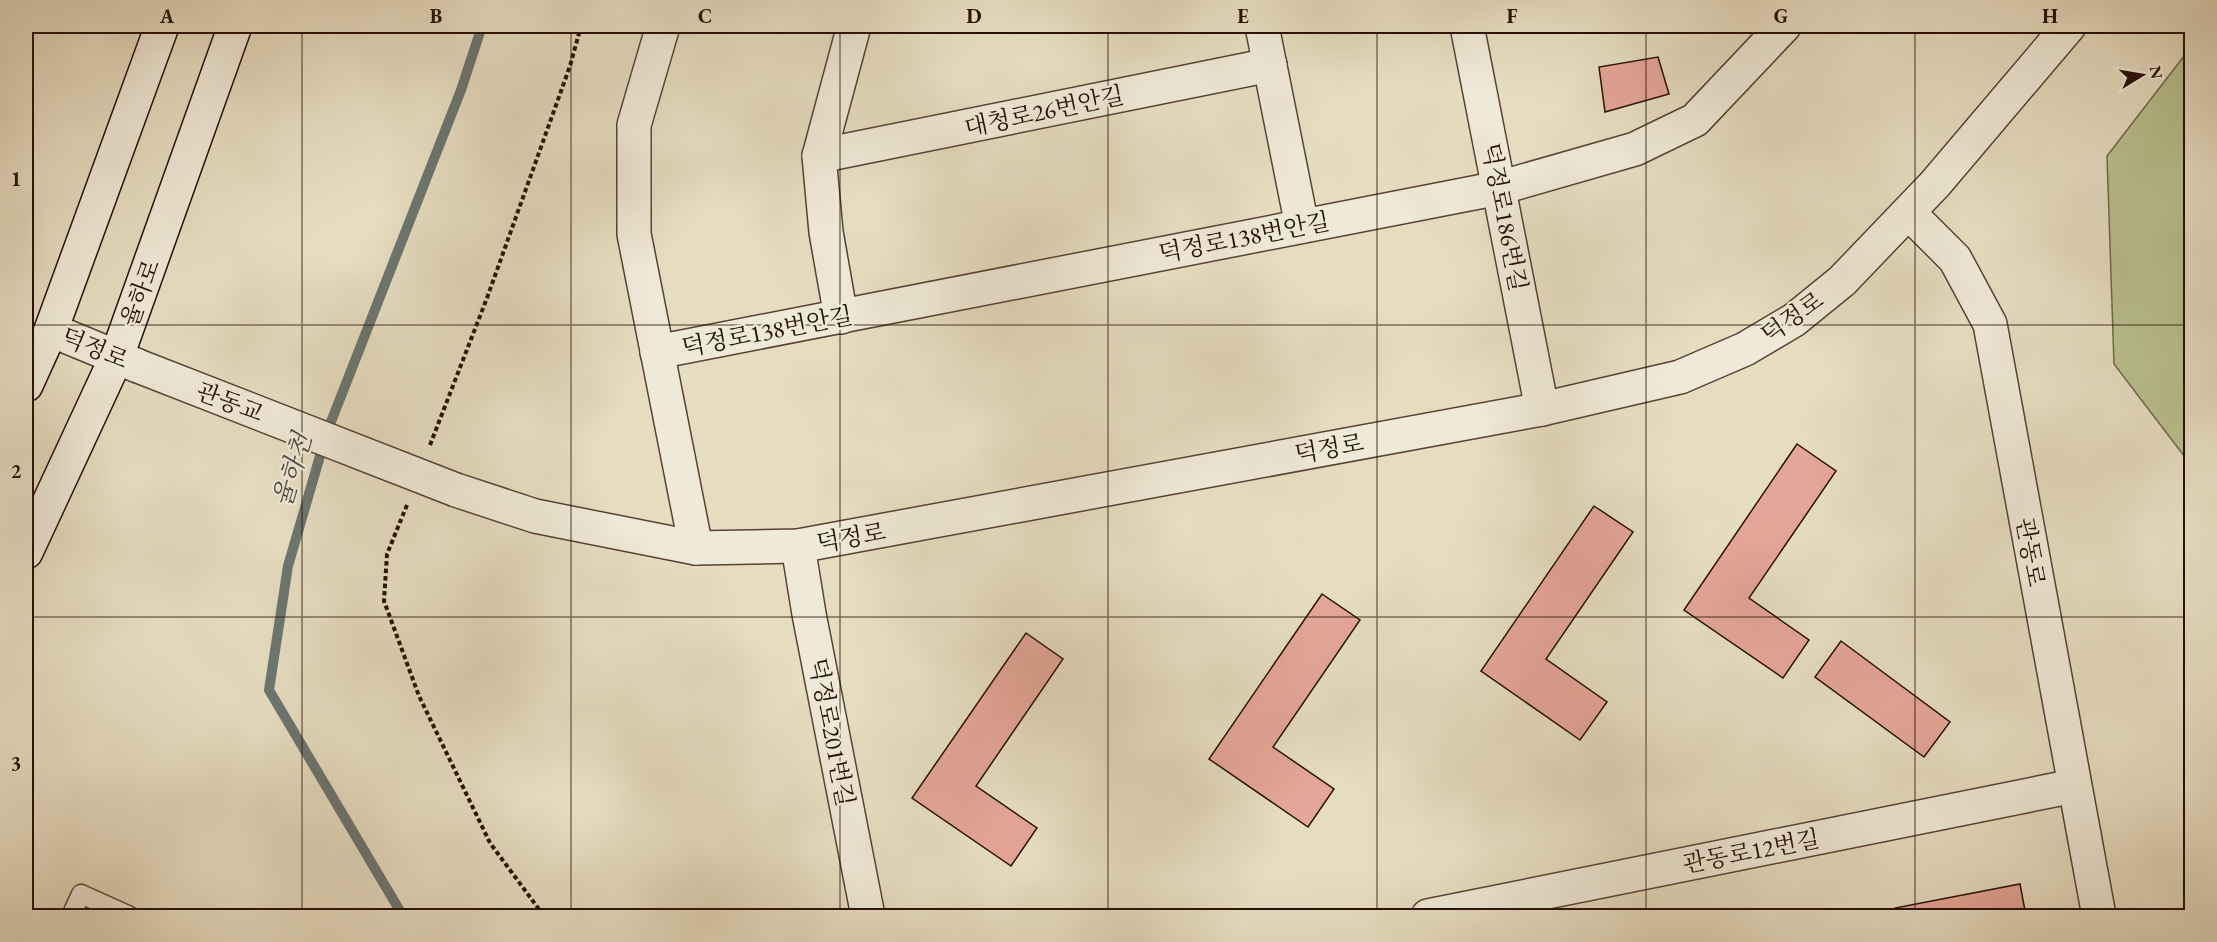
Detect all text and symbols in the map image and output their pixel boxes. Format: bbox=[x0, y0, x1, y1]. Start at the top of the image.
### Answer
text: A bbox=[159, 3, 175, 29]
text: B bbox=[430, 3, 442, 29]
text: C bbox=[698, 3, 712, 29]
text: D bbox=[966, 3, 982, 29]
text: E bbox=[1237, 3, 1249, 29]
text: F bbox=[1507, 3, 1518, 29]
text: G bbox=[1774, 3, 1788, 29]
text: H bbox=[2042, 3, 2058, 29]
north arrow bbox=[2112, 45, 2172, 105]
text: N bbox=[2145, 64, 2168, 81]
street label: 대청로26번안길 bbox=[961, 79, 1127, 143]
street label: 덕정로186번길 bbox=[1475, 140, 1535, 294]
text: 1 bbox=[11, 166, 21, 192]
street label: 덕정로138번안길 bbox=[1156, 205, 1332, 269]
street label: 율하로 bbox=[114, 255, 166, 331]
street label: 덕정로 bbox=[1755, 284, 1829, 350]
street label: 덕정로138번안길 bbox=[679, 299, 855, 363]
street label: 덕정로 bbox=[57, 321, 133, 375]
street label: 관동교 bbox=[192, 375, 268, 429]
water label: 율하천 bbox=[265, 427, 320, 511]
street label: 덕정로 bbox=[1292, 427, 1366, 469]
text: 2 bbox=[11, 458, 22, 484]
street label: 관동로 bbox=[2010, 515, 2052, 589]
street label: 덕정로 bbox=[814, 516, 888, 558]
street label: 덕정로201번길 bbox=[802, 655, 862, 809]
text: 3 bbox=[11, 750, 21, 776]
street label: 관동로12번길 bbox=[1680, 823, 1822, 879]

